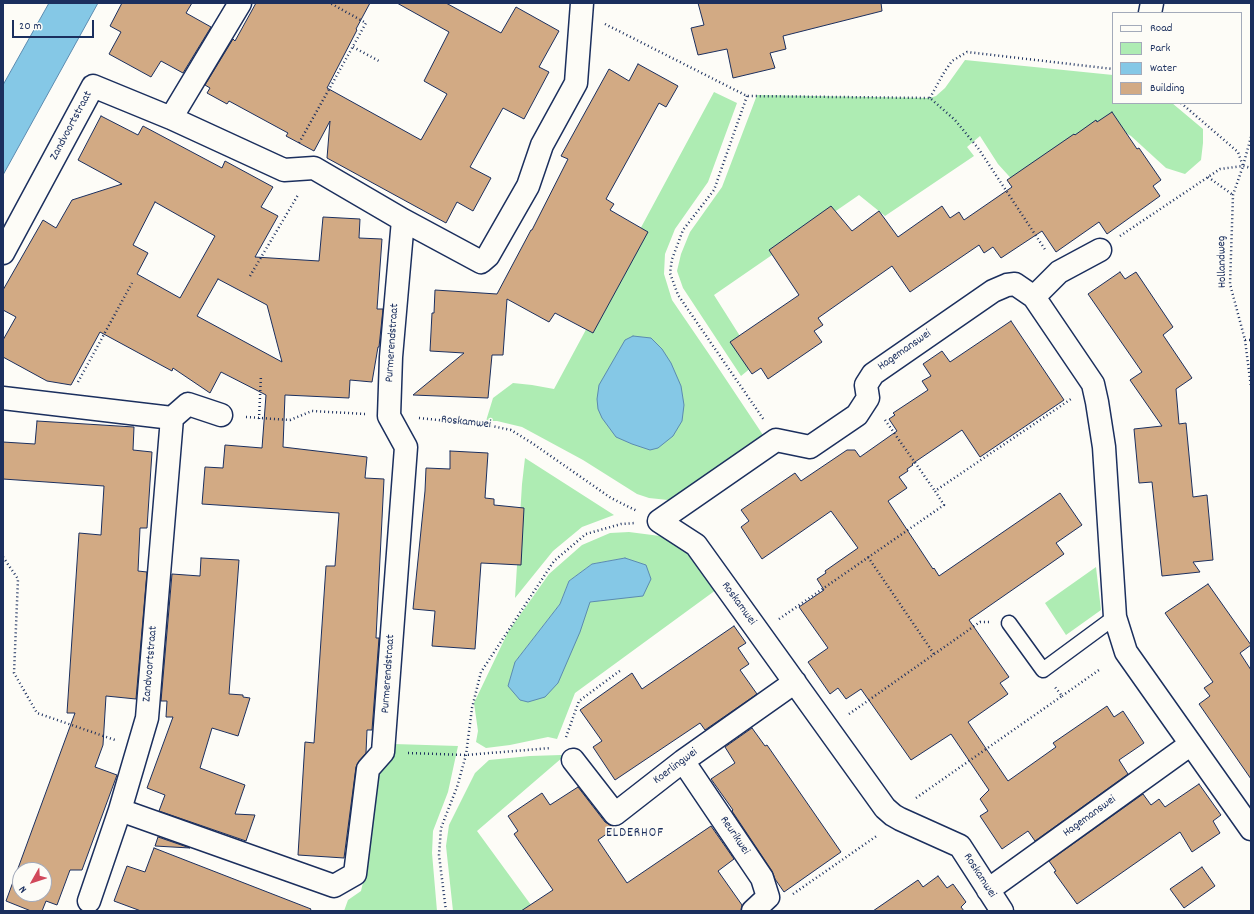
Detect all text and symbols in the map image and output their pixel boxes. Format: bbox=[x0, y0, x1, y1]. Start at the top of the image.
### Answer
scale bar bbox=[14, 12, 96, 38]
legend bbox=[1112, 12, 1242, 104]
text: 20 m bbox=[19, 18, 42, 35]
text: Road bbox=[1150, 20, 1172, 37]
text: Park bbox=[1150, 40, 1170, 57]
text: Water bbox=[1150, 60, 1177, 77]
text: Building bbox=[1150, 80, 1185, 97]
street label: Zandvoortstraat bbox=[48, 89, 96, 163]
street label: Hollandweg bbox=[1215, 236, 1231, 288]
street label: Purmerendstraat bbox=[383, 303, 403, 383]
street label: Hagemanswei bbox=[875, 327, 935, 375]
street label: Roskamwei bbox=[440, 413, 492, 433]
street label: Roskamwei bbox=[717, 579, 759, 629]
street label: Zandvoortstraat bbox=[141, 625, 161, 703]
street label: Purmerendstraat bbox=[379, 634, 399, 714]
street label: Koerlingwei bbox=[651, 746, 701, 788]
street label: Hagemanswei bbox=[1061, 793, 1119, 841]
street label: Reurikwei bbox=[716, 814, 752, 858]
district label: ELDERHOF bbox=[606, 826, 664, 842]
street label: Roskamwei bbox=[959, 851, 999, 901]
north arrow bbox=[12, 862, 52, 902]
text: N bbox=[16, 882, 31, 896]

